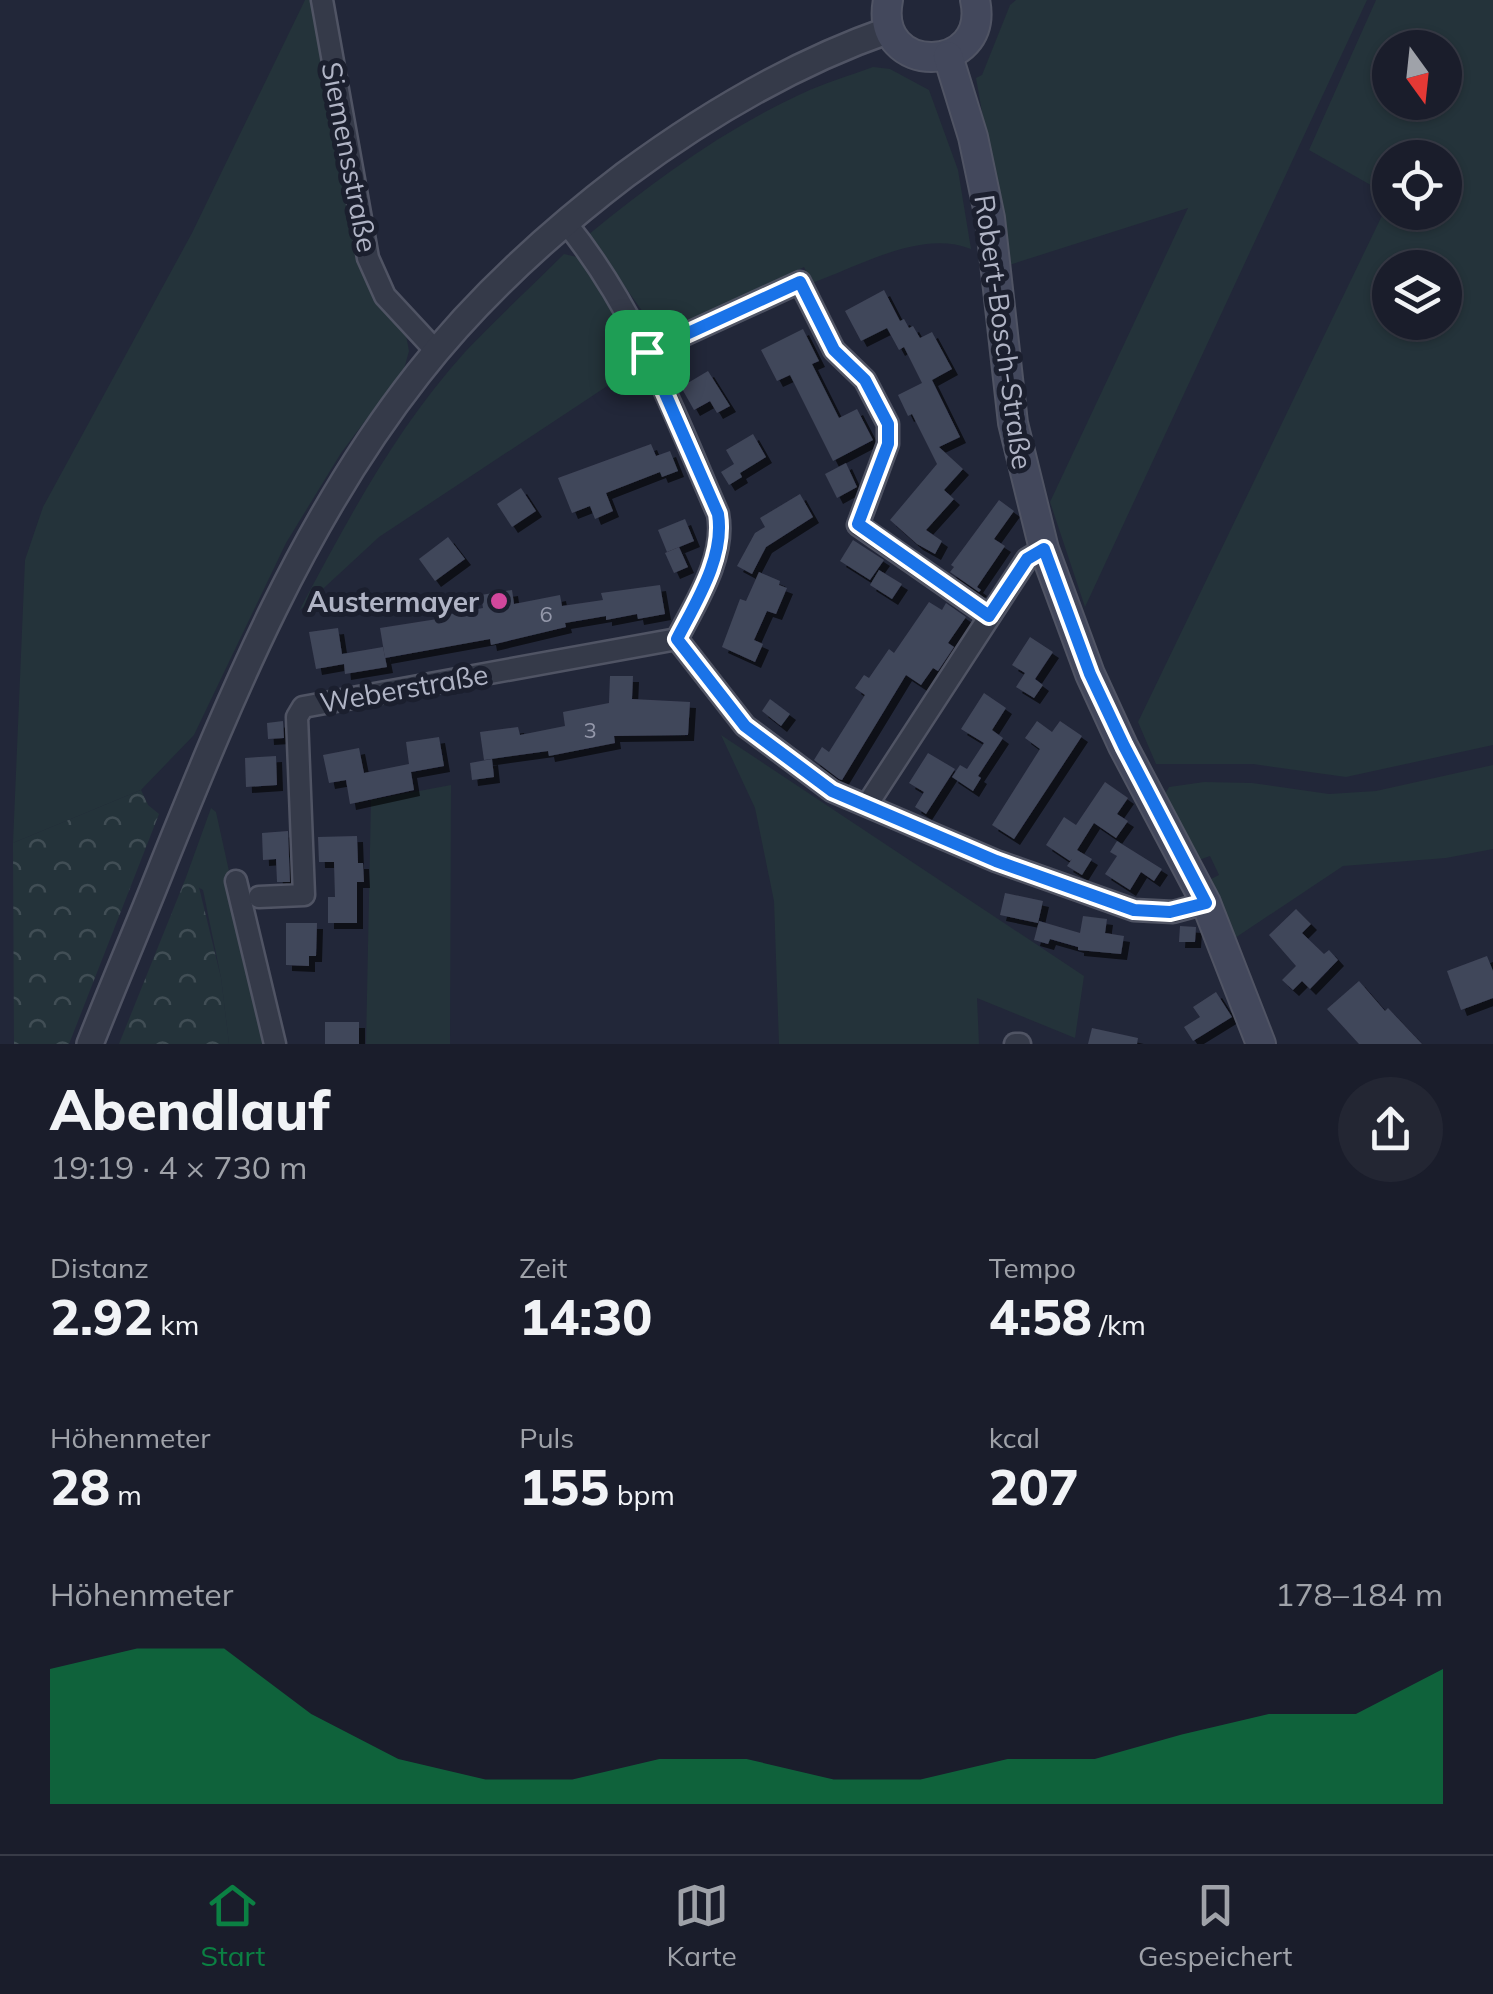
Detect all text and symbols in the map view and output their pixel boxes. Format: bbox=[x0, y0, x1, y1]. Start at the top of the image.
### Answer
north arrow bbox=[1372, 30, 1462, 120]
map controls bbox=[1372, 30, 1462, 340]
street label: Siemensstraße bbox=[314, 59, 386, 255]
button: locate bbox=[1372, 140, 1462, 230]
street label: Robert-Bosch-Straße bbox=[967, 192, 1041, 472]
button: layers bbox=[1372, 250, 1462, 340]
pin bbox=[605, 310, 690, 395]
icon: arrive bbox=[620, 325, 675, 380]
place label: Austermayer bbox=[307, 584, 479, 619]
marker: Austermayer bbox=[488, 590, 510, 612]
house number: 6 bbox=[539, 600, 553, 628]
street label: Weberstraße bbox=[317, 656, 491, 720]
house number: 3 bbox=[583, 716, 597, 744]
text: Abendlauf bbox=[50, 1075, 330, 1144]
button: share bbox=[1338, 1077, 1443, 1182]
text: 19:19 · 4 × 730 m bbox=[50, 1147, 307, 1187]
text: Distanz bbox=[50, 1250, 149, 1285]
text: Zeit bbox=[519, 1250, 567, 1285]
text: Tempo bbox=[989, 1250, 1076, 1285]
text: 2.92 bbox=[50, 1285, 153, 1348]
text: 14:30 bbox=[519, 1285, 652, 1348]
text: 4:58 bbox=[989, 1285, 1092, 1348]
text: km bbox=[153, 1307, 199, 1342]
text: /km bbox=[1092, 1307, 1146, 1342]
text: Höhenmeter bbox=[50, 1420, 210, 1455]
text: Puls bbox=[519, 1420, 574, 1455]
text: kcal bbox=[989, 1420, 1040, 1455]
text: 28 bbox=[50, 1455, 110, 1518]
text: 155 bbox=[519, 1455, 609, 1518]
text: 207 bbox=[989, 1455, 1079, 1518]
text: m bbox=[110, 1477, 142, 1512]
text: bpm bbox=[609, 1477, 675, 1512]
text: Höhenmeter bbox=[50, 1574, 233, 1614]
text: 178–184 m bbox=[1275, 1574, 1443, 1614]
tab: Start bbox=[201, 1878, 265, 1973]
tab: Karte bbox=[666, 1878, 737, 1973]
tab: Gespeichert bbox=[1138, 1878, 1292, 1973]

